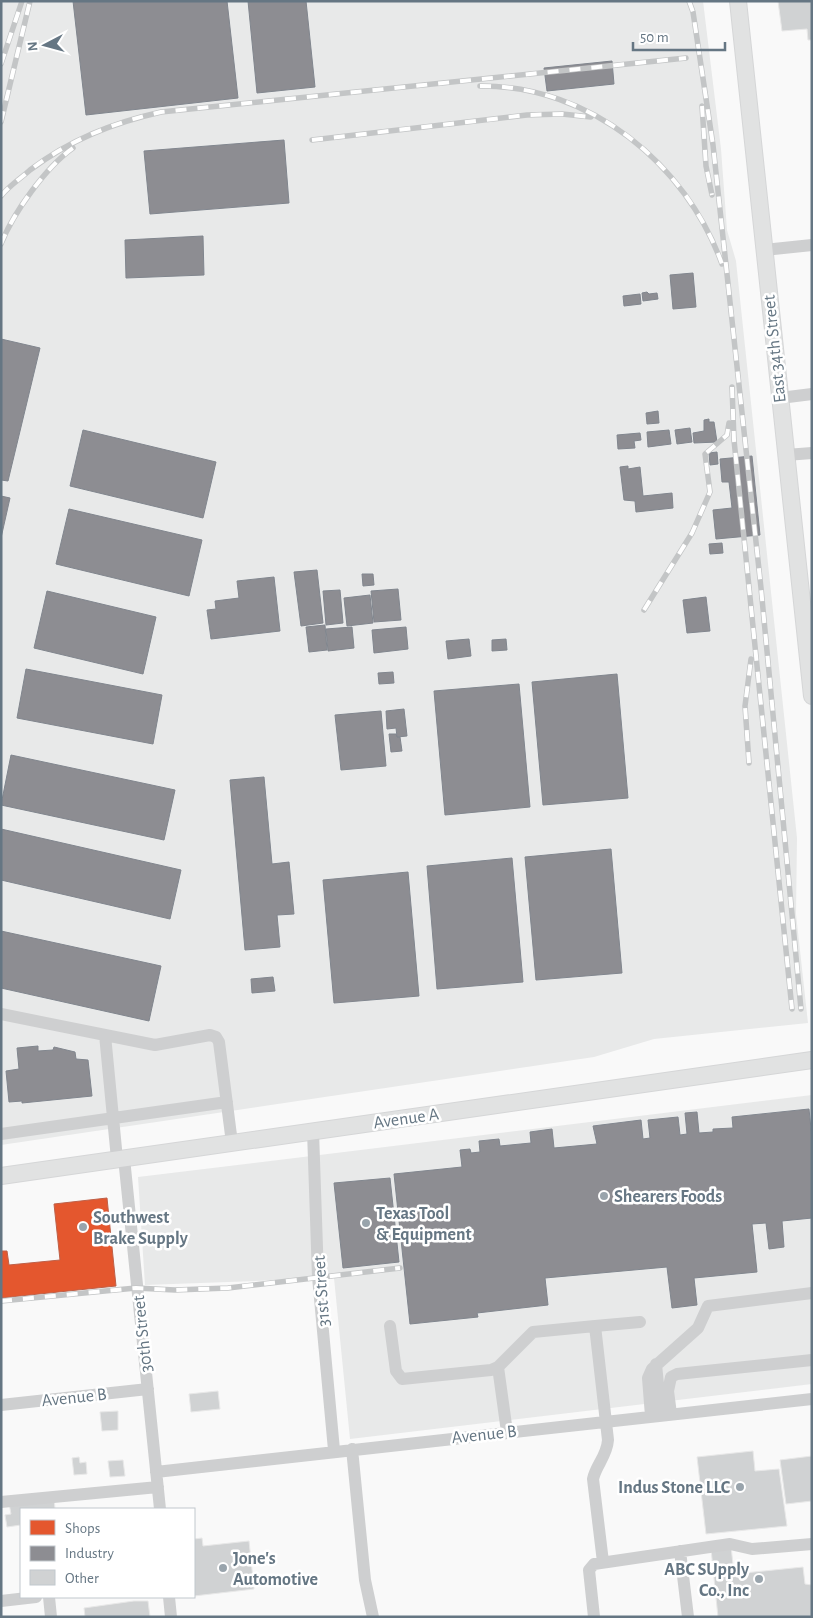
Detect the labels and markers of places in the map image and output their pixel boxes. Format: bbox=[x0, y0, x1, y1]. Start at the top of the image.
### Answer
place label: Shearers Foods bbox=[614, 1188, 722, 1206]
marker: Shearers Foods bbox=[598, 1190, 610, 1202]
place label: Texas Tool & Equipment bbox=[376, 1205, 472, 1244]
place label: Southwest Brake Supply bbox=[93, 1209, 189, 1248]
marker: Texas Tool & Equipment bbox=[360, 1217, 372, 1229]
marker: Southwest Brake Supply bbox=[77, 1221, 89, 1233]
place label: Indus Stone LLC bbox=[618, 1479, 731, 1497]
marker: Indus Stone LLC bbox=[734, 1481, 746, 1493]
place label: Jone's Automotive bbox=[233, 1550, 318, 1589]
place label: ABC SUpply Co., Inc bbox=[664, 1561, 750, 1600]
marker: Jone's Automotive bbox=[217, 1562, 229, 1574]
marker: ABC SUpply Co., Inc bbox=[753, 1573, 765, 1585]

